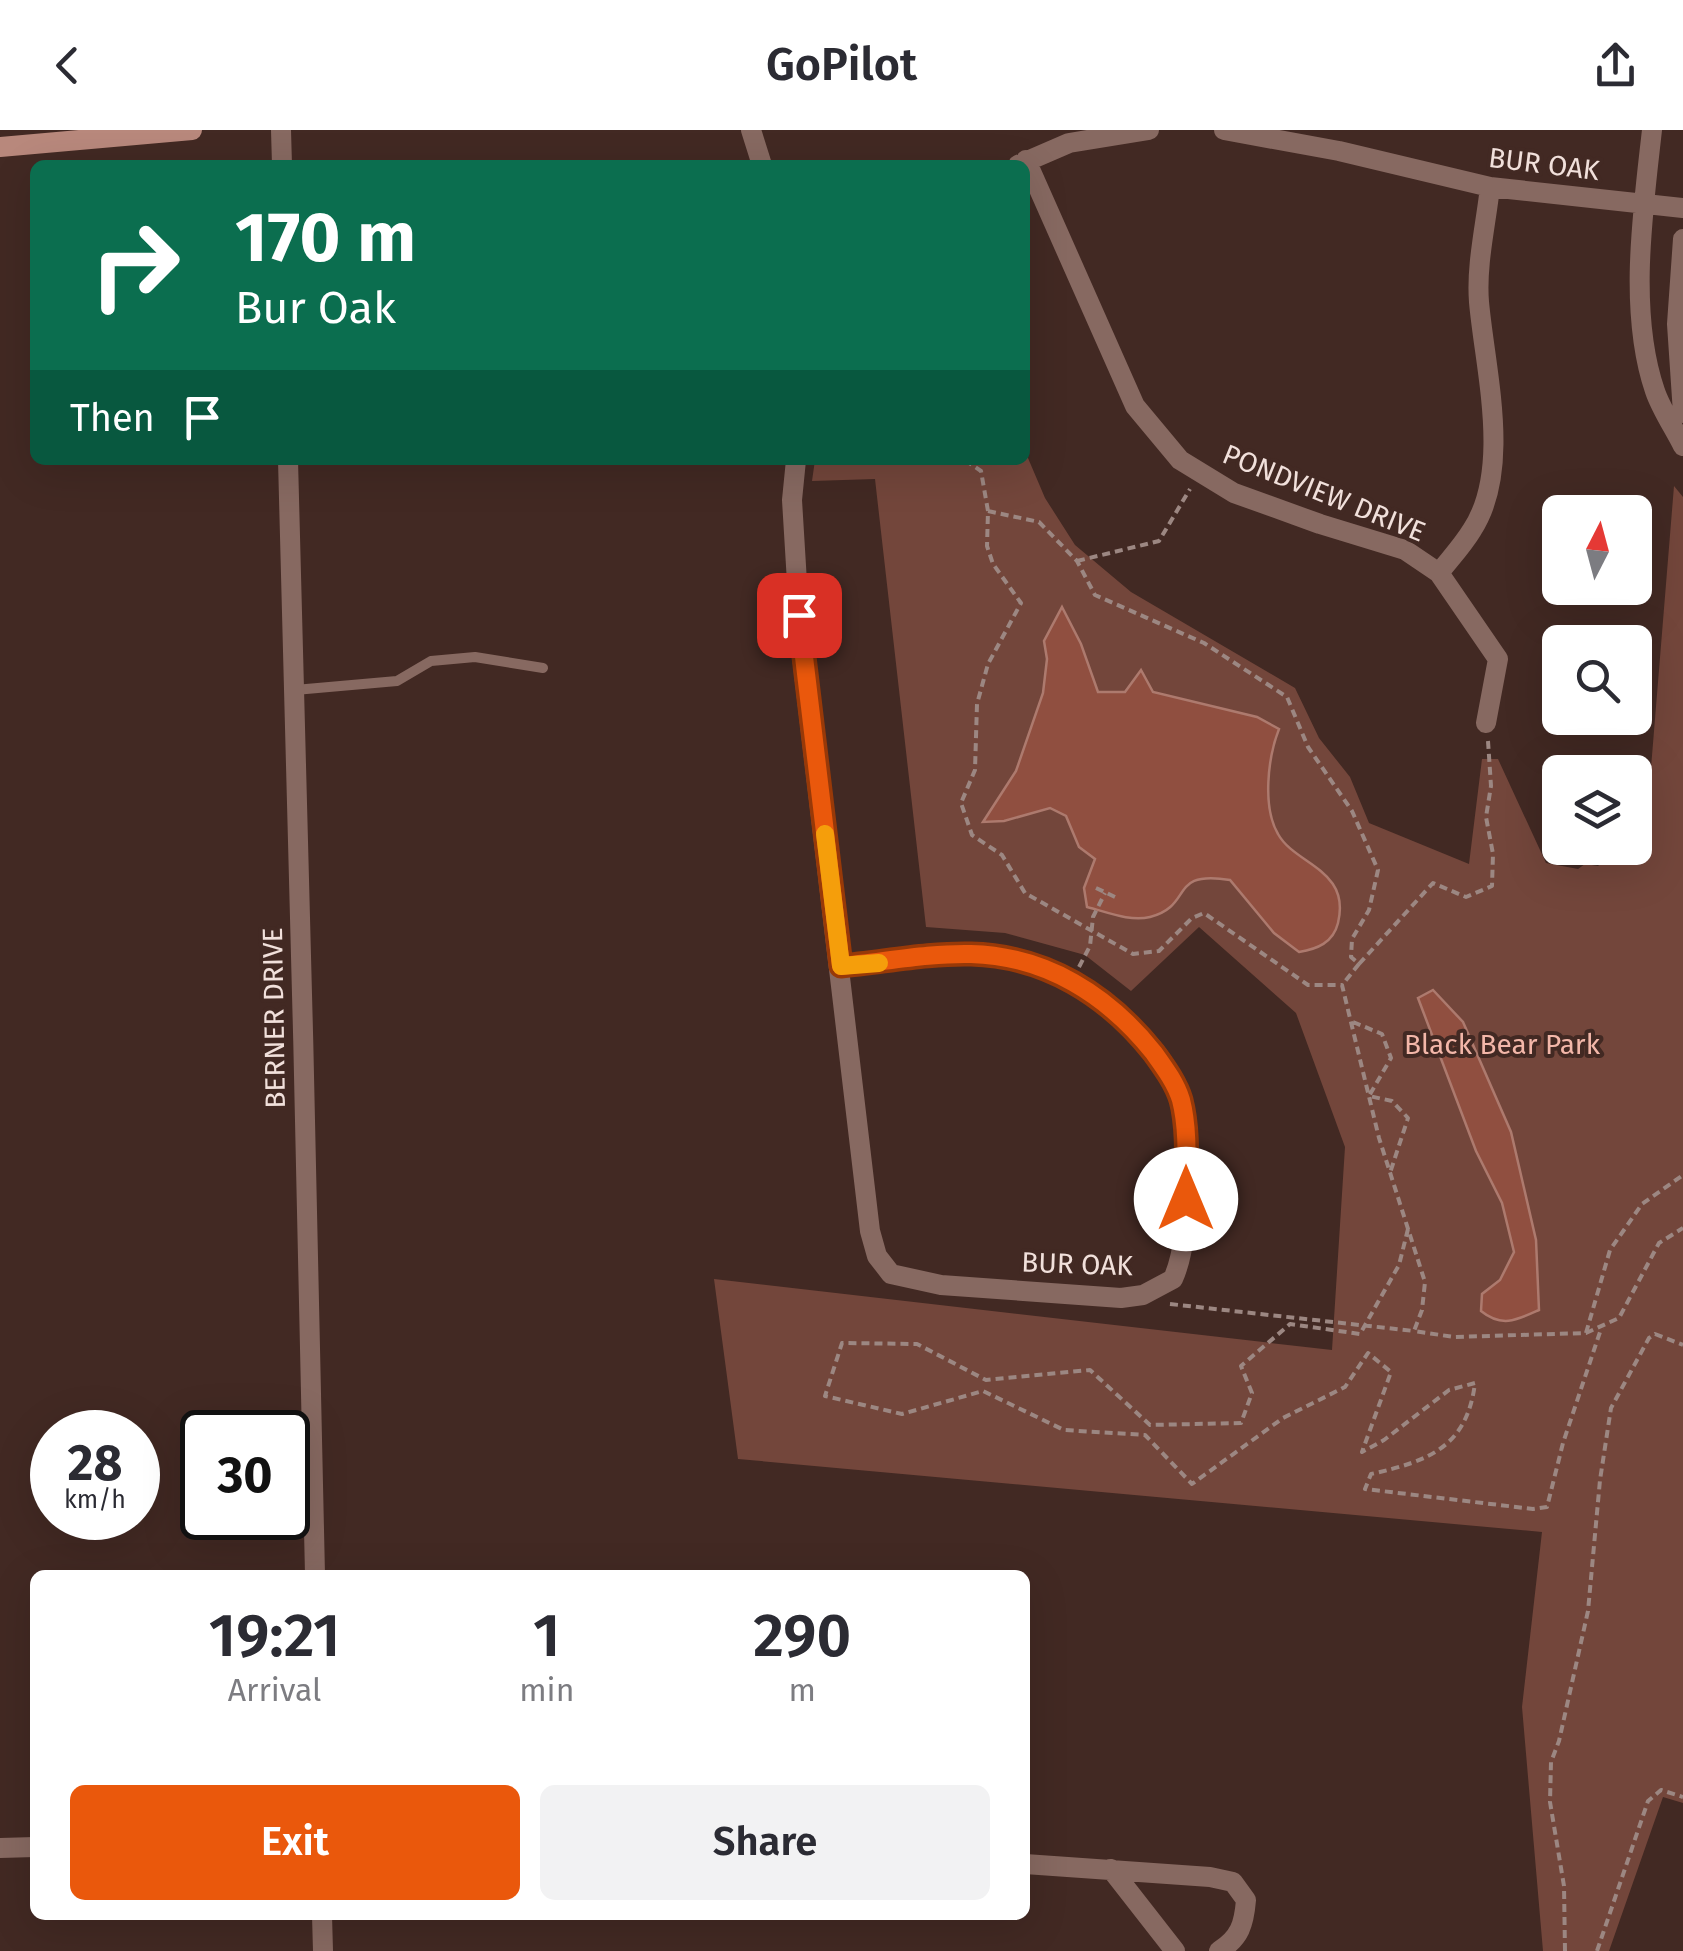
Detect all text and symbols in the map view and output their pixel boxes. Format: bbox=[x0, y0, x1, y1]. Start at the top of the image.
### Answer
icon: back bbox=[40, 38, 95, 93]
text: GoPilot bbox=[766, 38, 917, 92]
icon: share bbox=[1588, 38, 1643, 93]
street label: BUR OAK bbox=[1487, 141, 1602, 187]
text: 170 m bbox=[235, 196, 416, 280]
icon: right bbox=[70, 200, 200, 330]
text: Bur Oak bbox=[235, 281, 396, 335]
icon: arrive bbox=[175, 390, 230, 445]
text: Then bbox=[70, 395, 155, 441]
street label: PONDVIEW DRIVE bbox=[1218, 437, 1430, 549]
north arrow bbox=[1542, 495, 1652, 605]
map controls bbox=[1542, 495, 1652, 865]
pin bbox=[757, 573, 842, 658]
icon: arrive bbox=[772, 588, 827, 643]
button: search bbox=[1542, 625, 1652, 735]
button: layers bbox=[1542, 755, 1652, 865]
street label: BERNER DRIVE bbox=[256, 927, 292, 1109]
park label: Black Bear Park bbox=[1404, 1028, 1601, 1061]
position arrow bbox=[1134, 1147, 1238, 1251]
street label: BUR OAK bbox=[1021, 1246, 1134, 1282]
speed limit sign: 30 bbox=[180, 1410, 310, 1540]
text: 28 bbox=[68, 1433, 122, 1493]
text: km/h bbox=[64, 1485, 126, 1515]
text: 19:21 bbox=[209, 1600, 340, 1672]
text: 1 bbox=[533, 1600, 560, 1672]
text: 290 bbox=[753, 1600, 851, 1672]
text: Arrival bbox=[228, 1671, 321, 1709]
text: min bbox=[519, 1671, 574, 1709]
text: m bbox=[788, 1671, 816, 1709]
button: Exit bbox=[70, 1785, 520, 1900]
button: Share bbox=[540, 1785, 990, 1900]

